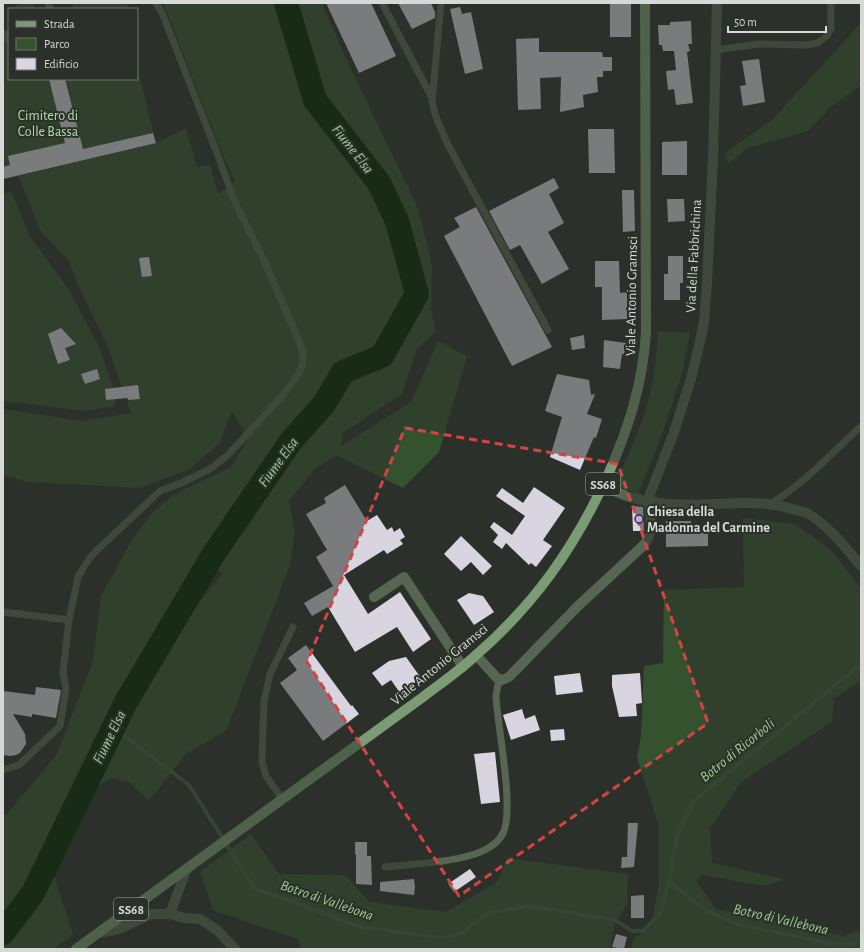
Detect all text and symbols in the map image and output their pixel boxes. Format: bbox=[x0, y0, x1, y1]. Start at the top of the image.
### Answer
legend bbox=[8, 8, 138, 80]
scale bar bbox=[728, 8, 826, 34]
text: 50 m bbox=[734, 16, 757, 28]
text: Strada bbox=[44, 18, 75, 30]
text: Parco bbox=[44, 38, 70, 50]
text: Edificio bbox=[44, 58, 79, 70]
park label: Cimitero di Colle Bassa bbox=[18, 109, 79, 139]
water label: Fiume Elsa bbox=[329, 122, 376, 176]
street label: Via della Fabbrichina bbox=[684, 198, 704, 313]
street label: Viale Antonio Gramsci bbox=[624, 236, 640, 356]
water label: Fiume Elsa bbox=[256, 435, 301, 490]
road number: SS68 bbox=[586, 473, 620, 495]
place label: Chiesa della Madonna del Carmine bbox=[647, 505, 770, 535]
marker: Chiesa della Madonna del Carmine bbox=[634, 514, 644, 524]
street label: Viale Antonio Gramsci bbox=[389, 622, 491, 708]
water label: Fiume Elsa bbox=[90, 708, 129, 766]
water label: Botro di Ricorboli bbox=[697, 716, 777, 785]
water label: Botro di Vallebona bbox=[278, 878, 375, 923]
road number: SS68 bbox=[114, 898, 148, 920]
water label: Botro di Vallebona bbox=[732, 901, 830, 938]

